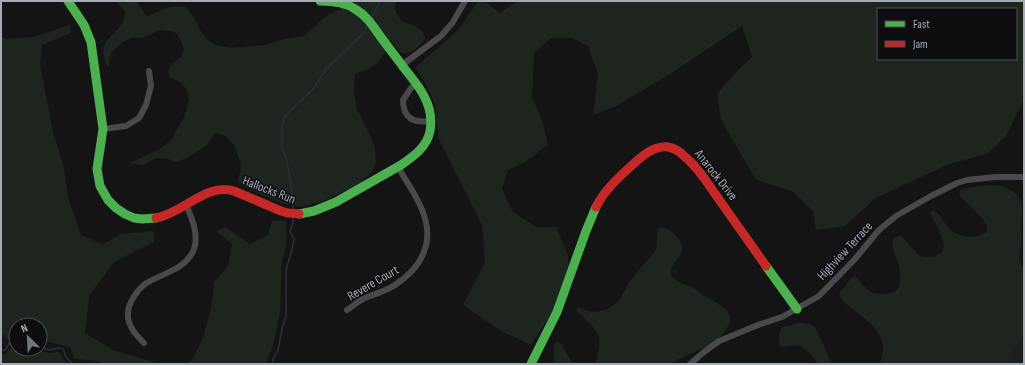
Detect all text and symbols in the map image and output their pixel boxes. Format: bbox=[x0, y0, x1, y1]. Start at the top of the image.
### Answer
legend bbox=[877, 8, 1017, 60]
text: Fast bbox=[913, 17, 930, 32]
text: Jam bbox=[912, 37, 928, 52]
street label: Anarock Drive bbox=[691, 146, 741, 204]
street label: Hallocks Run bbox=[240, 173, 298, 207]
street label: Highview Terrace bbox=[814, 218, 876, 284]
street label: Revere Court bbox=[344, 262, 402, 304]
north arrow bbox=[8, 317, 48, 357]
text: N bbox=[19, 321, 30, 335]

